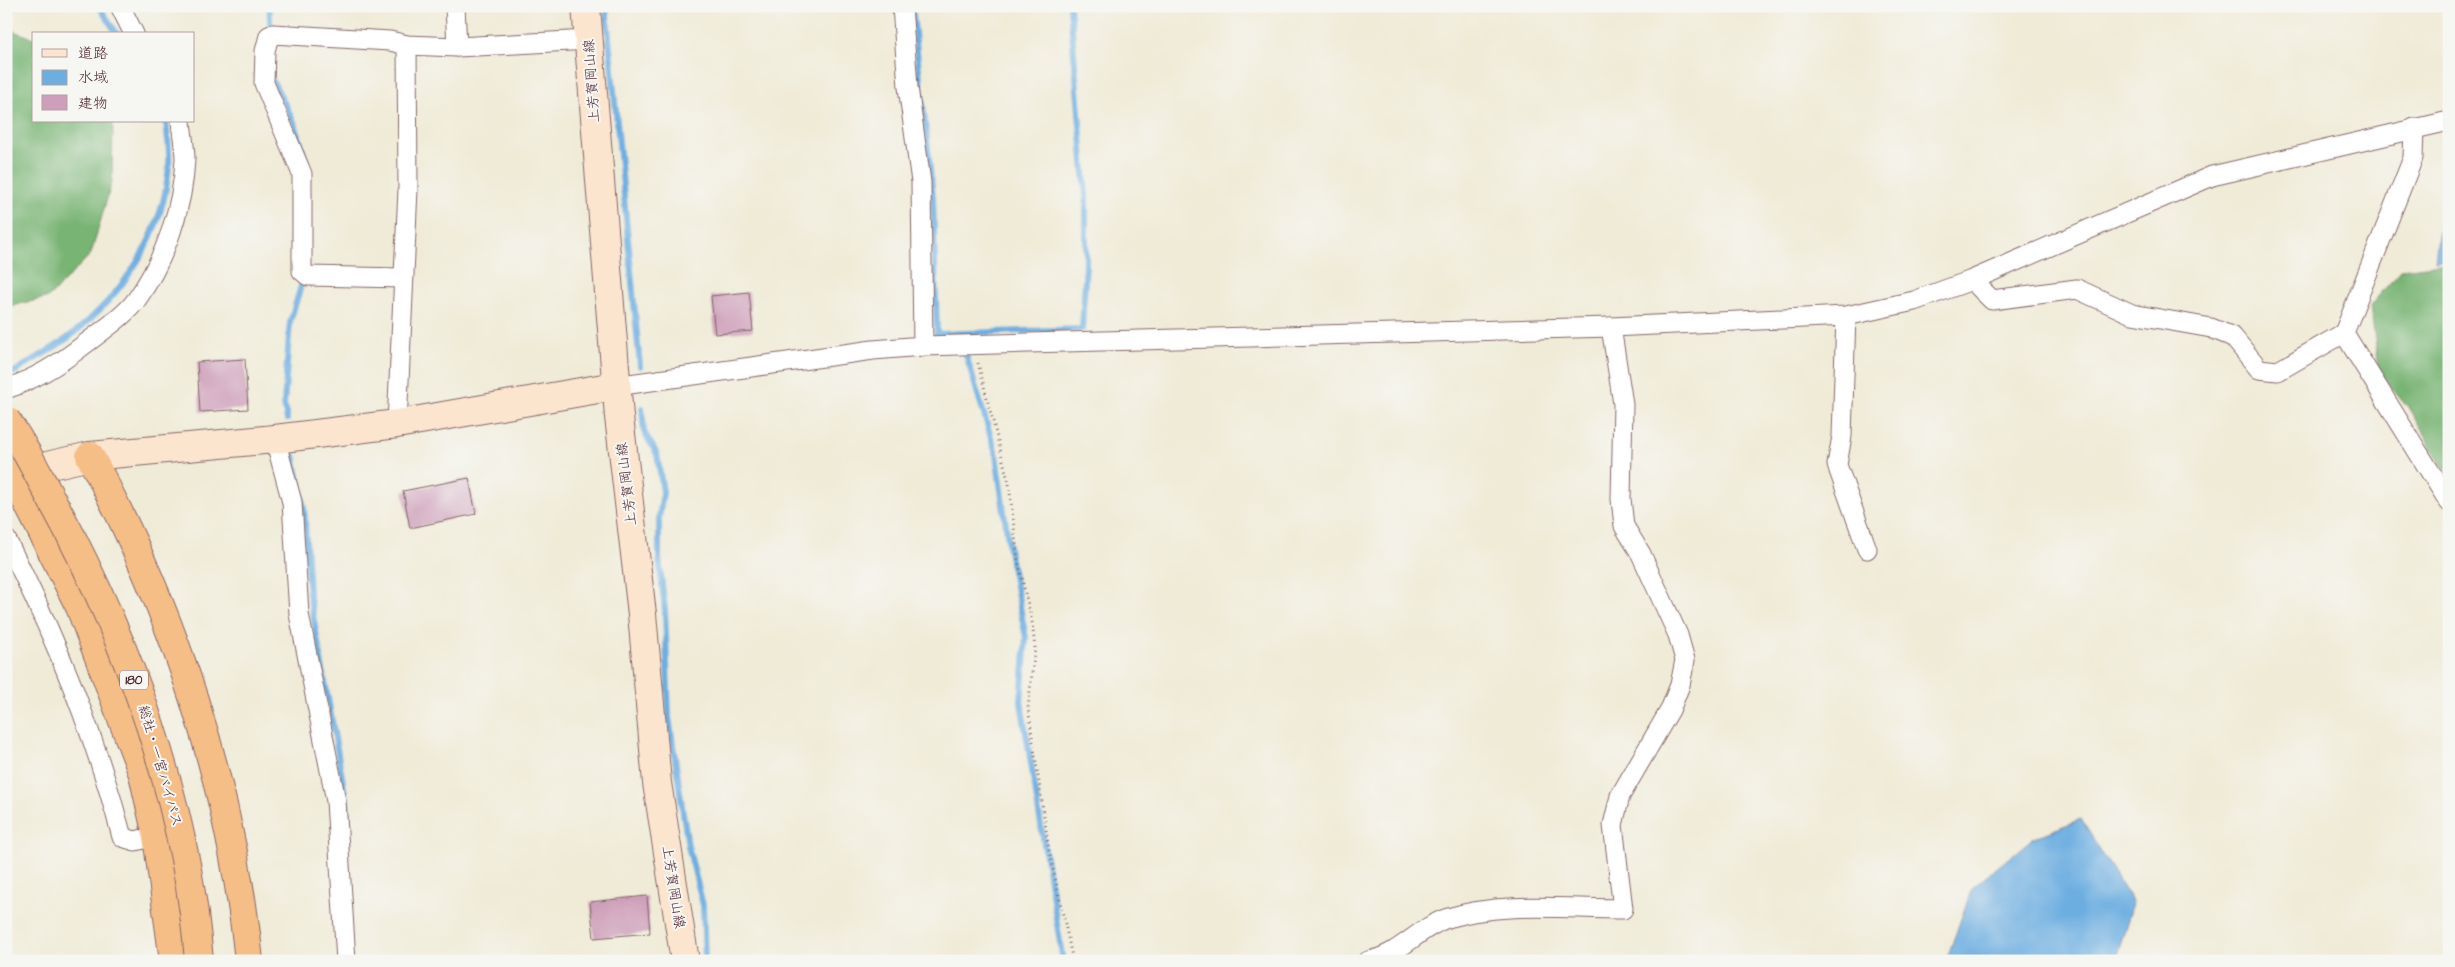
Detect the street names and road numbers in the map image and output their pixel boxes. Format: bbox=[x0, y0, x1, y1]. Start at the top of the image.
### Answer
street label: 上芳賀岡山線 bbox=[579, 38, 605, 124]
street label: 上芳賀岡山線 bbox=[612, 441, 642, 527]
road number: 180 bbox=[120, 670, 148, 690]
street label: 総社・一宮バイパス bbox=[133, 703, 187, 829]
street label: 上芳賀岡山線 bbox=[657, 844, 689, 930]

